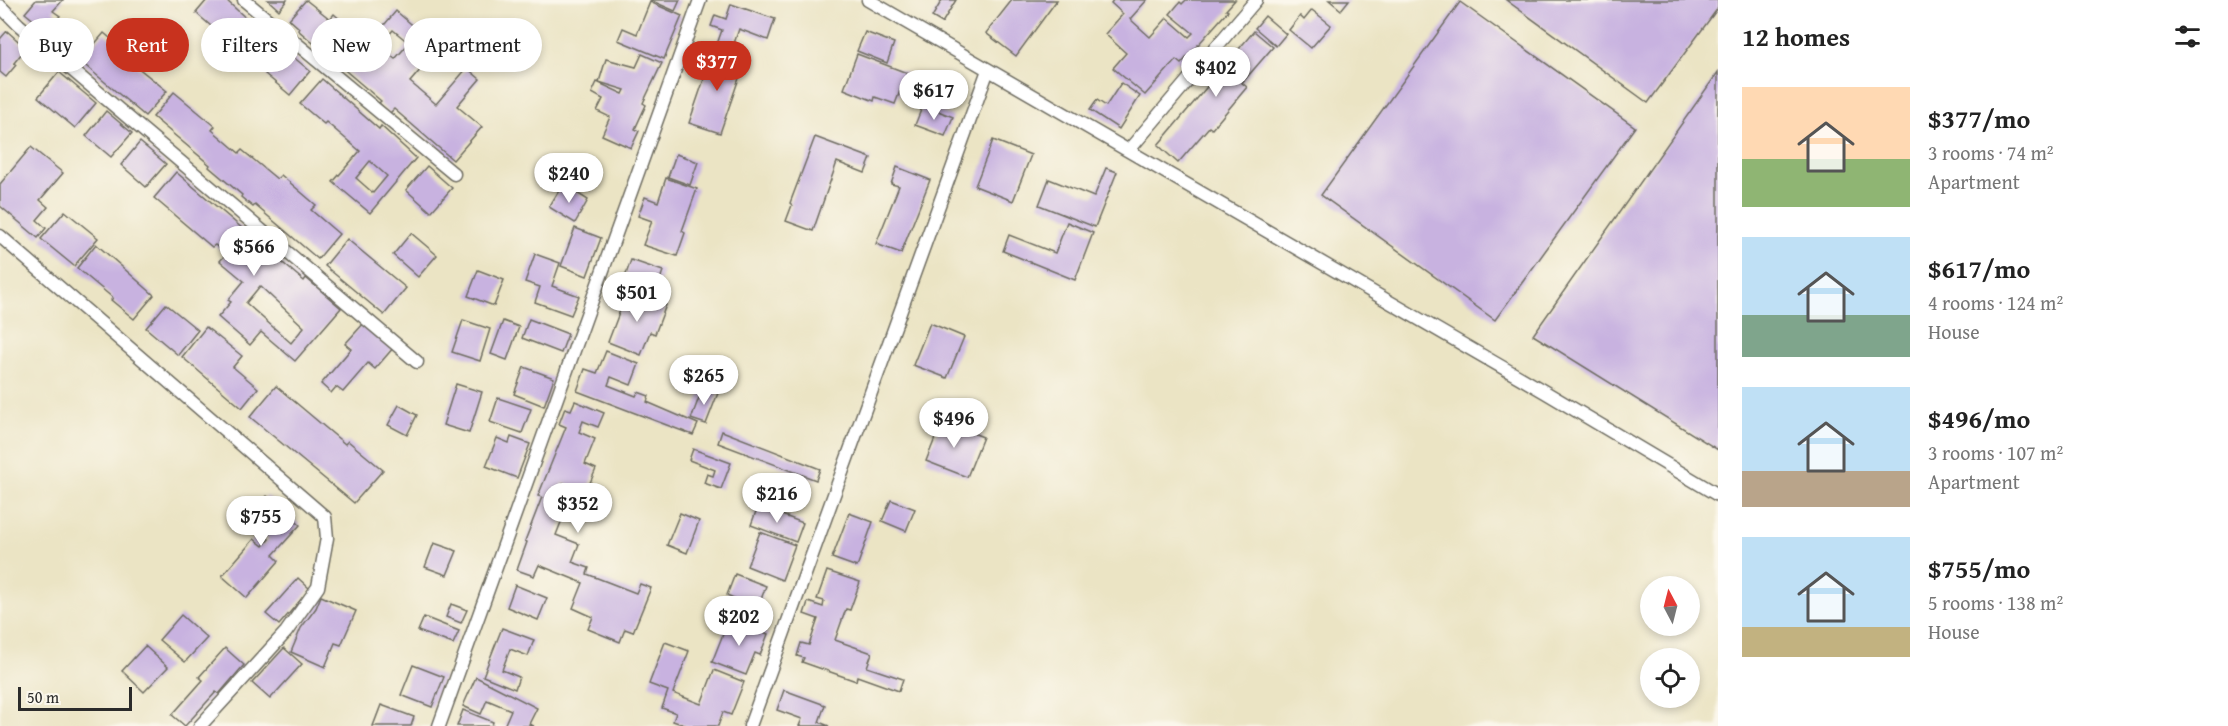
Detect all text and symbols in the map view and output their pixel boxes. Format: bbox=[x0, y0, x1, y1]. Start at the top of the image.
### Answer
text: 12 homes bbox=[1742, 17, 1850, 56]
chip: Buy bbox=[18, 18, 94, 72]
chip: Rent bbox=[106, 18, 189, 72]
chip: Filters bbox=[201, 18, 299, 72]
chip: New bbox=[311, 18, 392, 72]
chip: Apartment bbox=[404, 18, 542, 72]
icon: filters bbox=[2171, 20, 2204, 53]
pin: $377 bbox=[681, 41, 753, 92]
text: $377 bbox=[696, 46, 738, 75]
pin: $402 bbox=[1180, 47, 1252, 98]
text: $402 bbox=[1195, 52, 1237, 81]
pin: $617 bbox=[898, 70, 970, 121]
text: $617 bbox=[913, 75, 955, 104]
text: $377/mo bbox=[1928, 99, 2030, 138]
icon: home bbox=[1790, 111, 1862, 183]
text: 3 rooms · 74 m² bbox=[1928, 138, 2054, 167]
pin: $240 bbox=[533, 153, 605, 204]
text: $240 bbox=[548, 158, 590, 187]
text: Apartment bbox=[1928, 167, 2020, 196]
pin: $566 bbox=[218, 226, 290, 277]
text: $566 bbox=[233, 231, 275, 260]
text: $617/mo bbox=[1928, 249, 2030, 288]
icon: home bbox=[1790, 261, 1862, 333]
pin: $501 bbox=[601, 272, 673, 323]
text: $501 bbox=[616, 277, 658, 306]
text: 4 rooms · 124 m² bbox=[1928, 288, 2063, 317]
text: House bbox=[1928, 317, 1980, 346]
pin: $265 bbox=[668, 355, 740, 406]
text: $265 bbox=[683, 360, 725, 389]
pin: $496 bbox=[918, 398, 990, 449]
text: $496/mo bbox=[1928, 399, 2030, 438]
text: $496 bbox=[933, 403, 975, 432]
icon: home bbox=[1790, 411, 1862, 483]
text: 3 rooms · 107 m² bbox=[1928, 438, 2063, 467]
text: Apartment bbox=[1928, 467, 2020, 496]
pin: $216 bbox=[741, 473, 813, 524]
text: $216 bbox=[756, 478, 798, 507]
pin: $352 bbox=[542, 483, 614, 534]
text: $352 bbox=[557, 488, 599, 517]
pin: $755 bbox=[225, 496, 297, 547]
text: $755 bbox=[240, 501, 282, 530]
text: $755/mo bbox=[1928, 549, 2030, 588]
icon: home bbox=[1790, 561, 1862, 633]
north arrow bbox=[1640, 576, 1700, 636]
map controls bbox=[1640, 576, 1700, 708]
text: 5 rooms · 138 m² bbox=[1928, 588, 2063, 617]
pin: $202 bbox=[703, 596, 775, 647]
text: $202 bbox=[718, 601, 760, 630]
text: House bbox=[1928, 617, 1980, 646]
button: locate bbox=[1640, 648, 1700, 708]
scale bar bbox=[18, 684, 132, 712]
text: 50 m bbox=[27, 685, 59, 709]

